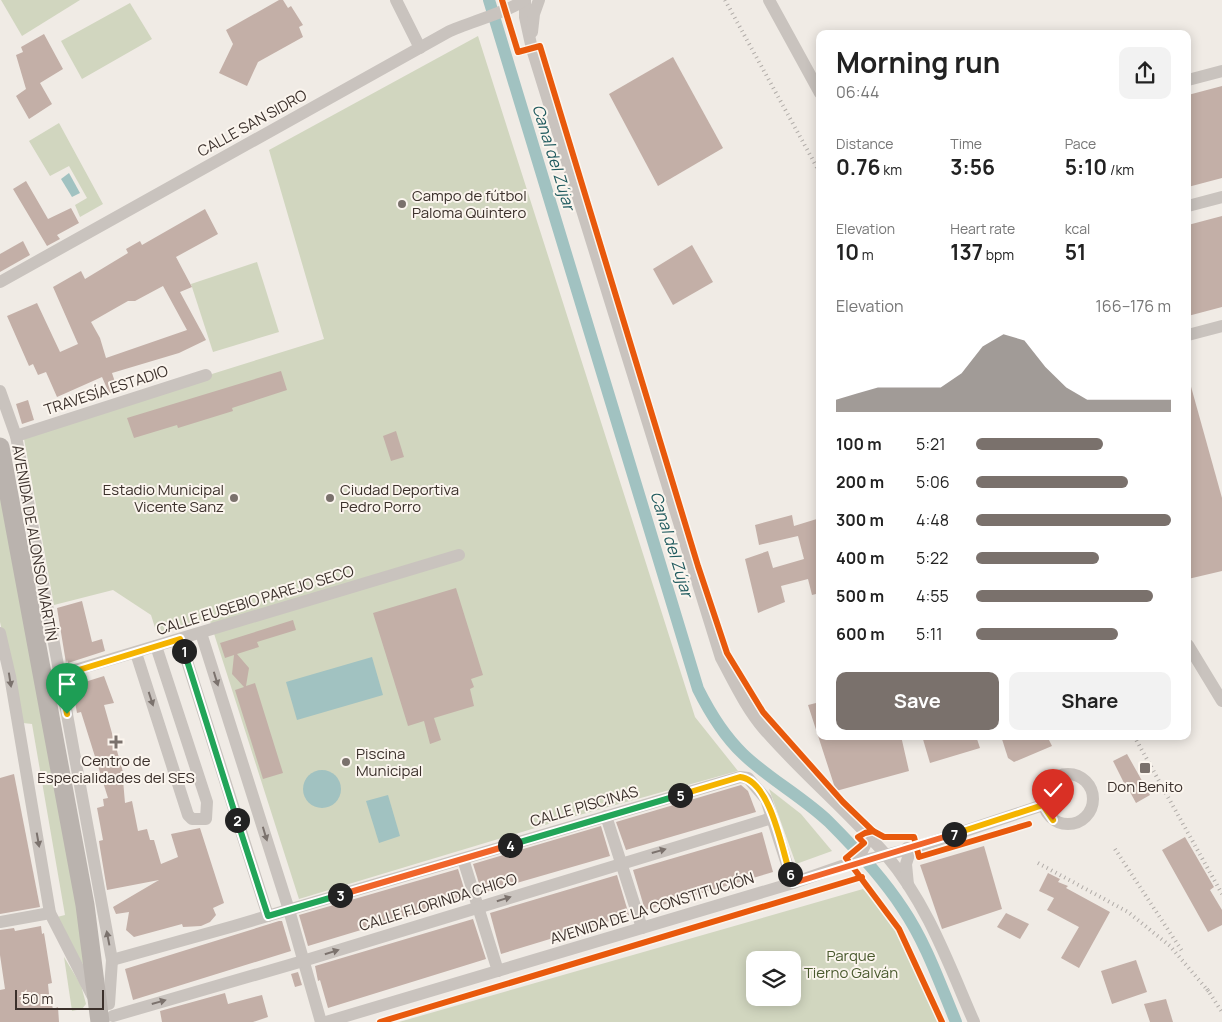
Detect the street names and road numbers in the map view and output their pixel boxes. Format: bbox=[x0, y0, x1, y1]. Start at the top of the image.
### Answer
street label: CALLE SAN SIDRO bbox=[194, 84, 311, 162]
street label: TRAVESÍA ESTADIO bbox=[41, 360, 171, 420]
street label: AVENIDA DE ALONSO MARTÍN bbox=[7, 443, 63, 643]
street label: CALLE EUSEBIO PAREJO SECO bbox=[154, 560, 356, 640]
street label: CALLE PISCINAS bbox=[527, 781, 641, 831]
street label: AVENIDA DE LA CONSTITUCIÓN bbox=[547, 867, 757, 949]
street label: CALLE FLORINDA CHICO bbox=[356, 868, 520, 936]

